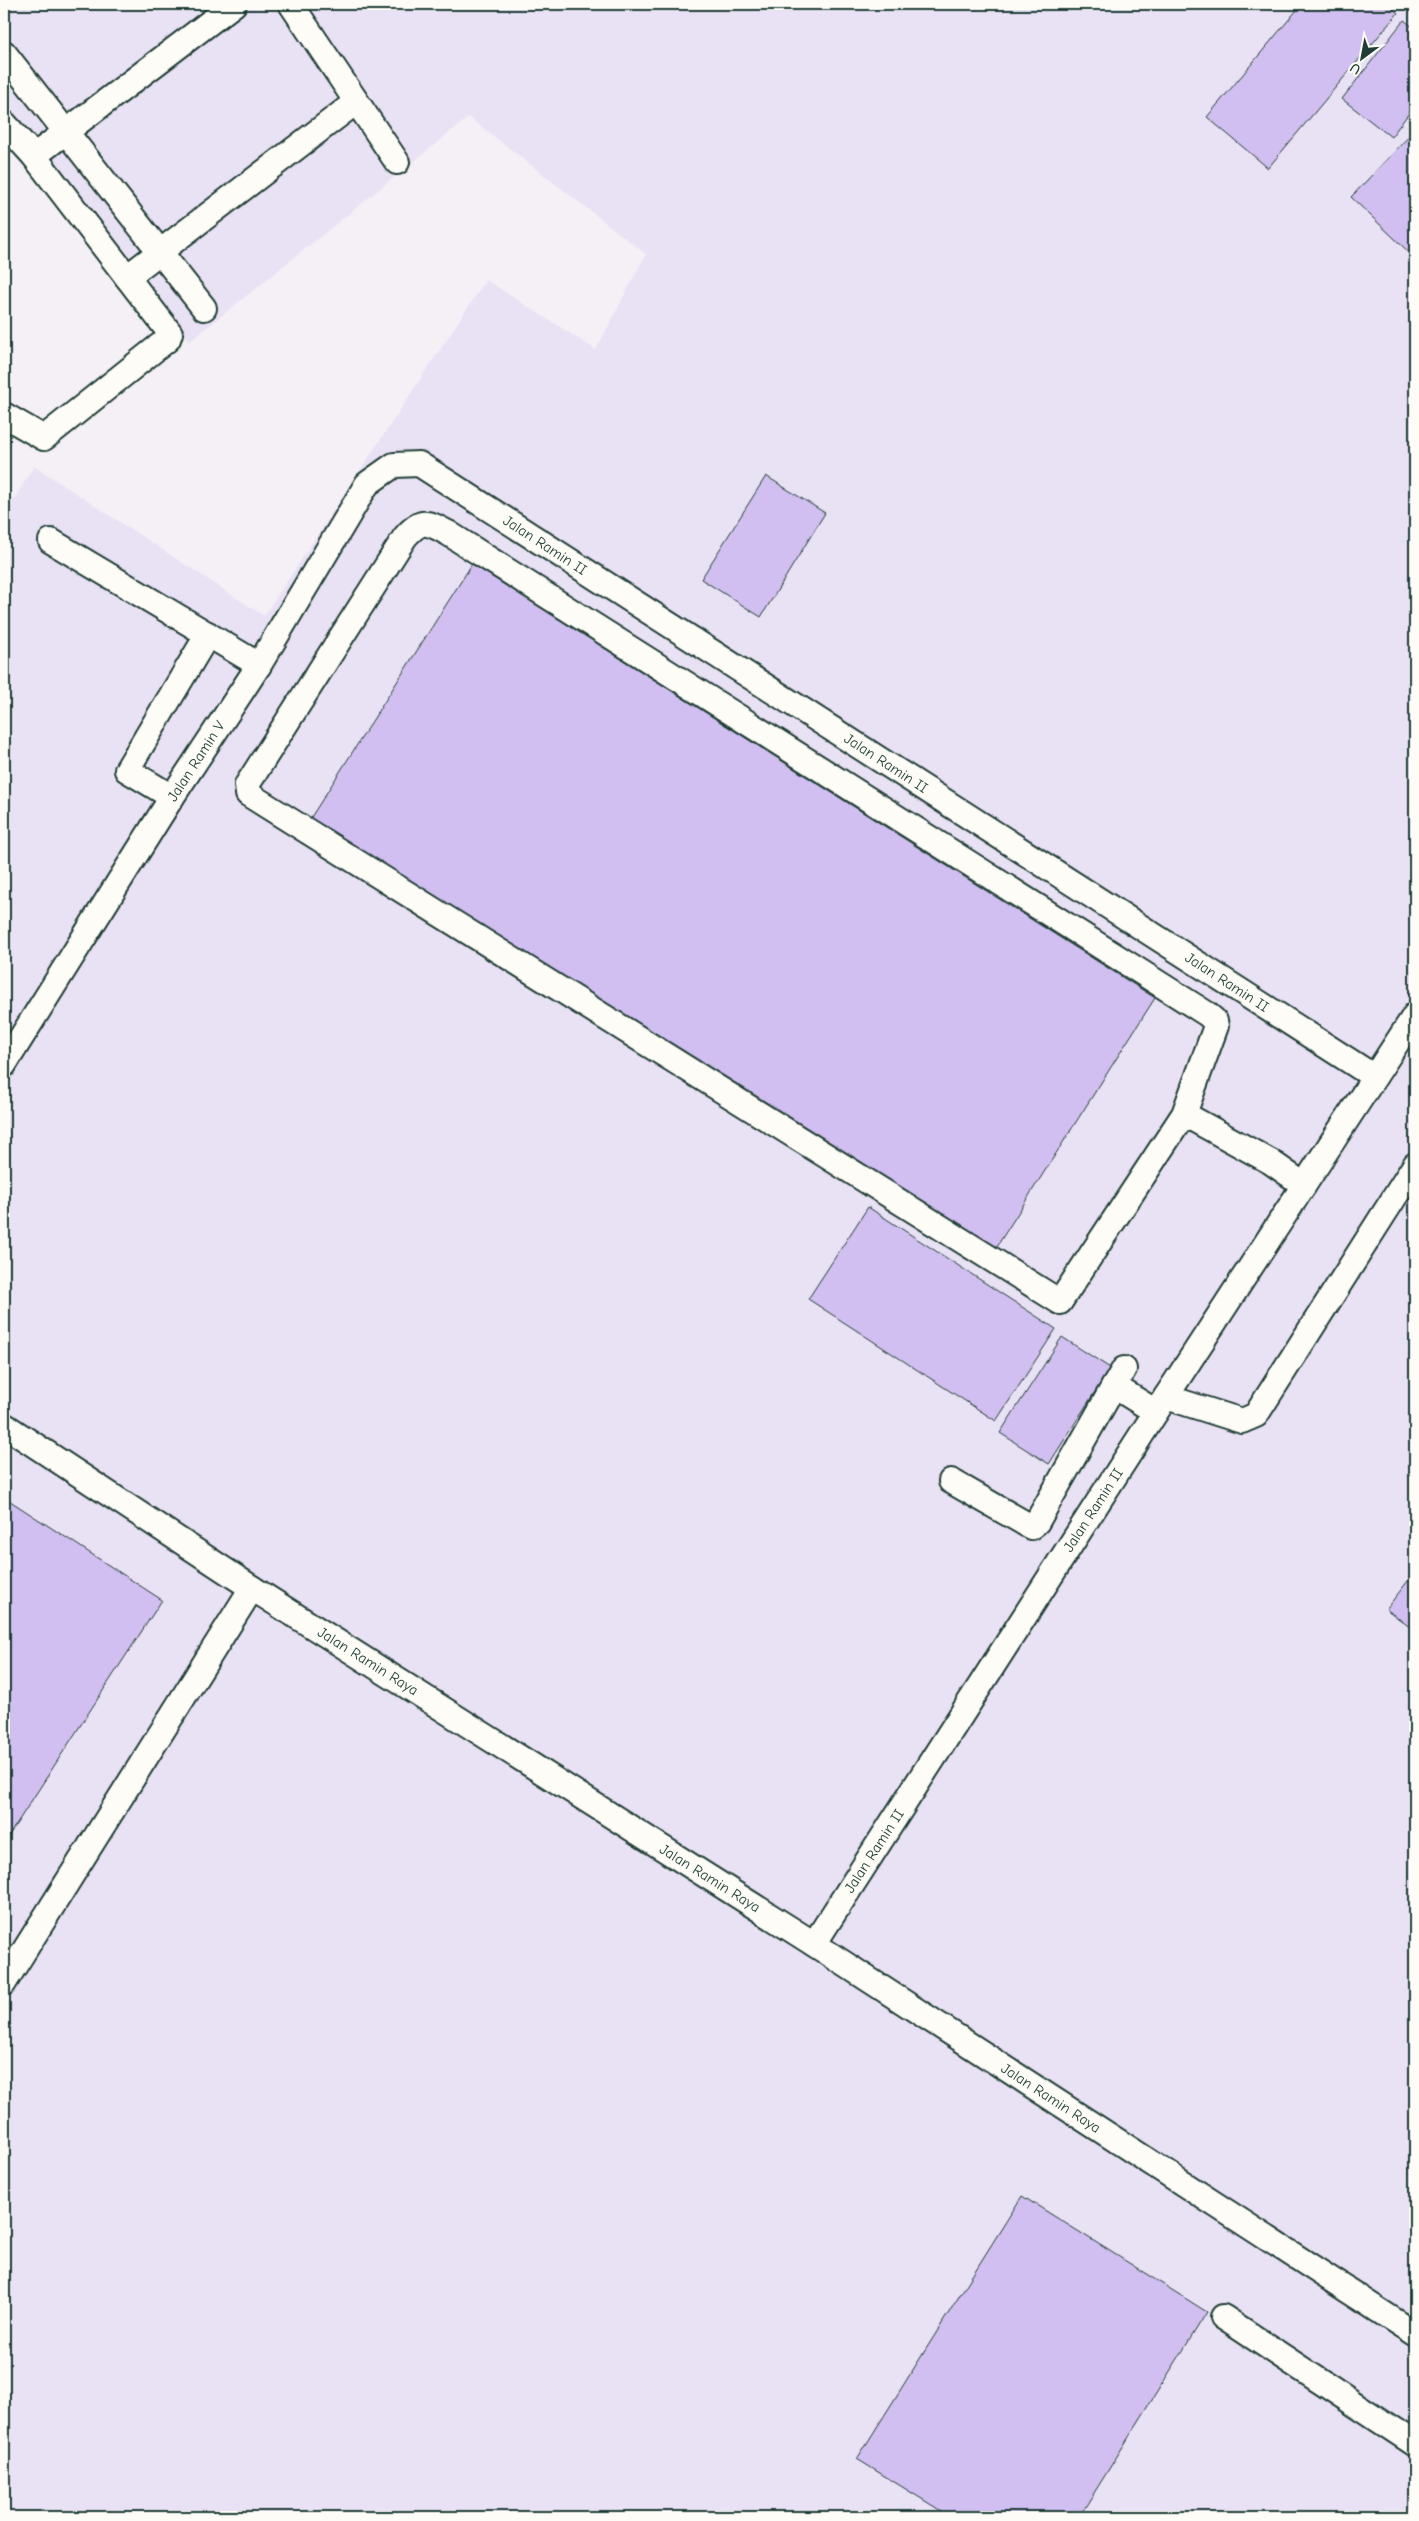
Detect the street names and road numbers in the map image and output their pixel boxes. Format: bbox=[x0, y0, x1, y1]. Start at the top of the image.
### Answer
street label: Jalan Ramin II bbox=[500, 511, 590, 579]
street label: Jalan Ramin V bbox=[163, 717, 229, 805]
street label: Jalan Ramin II bbox=[841, 729, 931, 797]
street label: Jalan Ramin II bbox=[1182, 948, 1272, 1016]
street label: Jalan Ramin II bbox=[1059, 1465, 1127, 1555]
street label: Jalan Ramin Raya bbox=[314, 1623, 422, 1699]
street label: Jalan Ramin II bbox=[840, 1806, 908, 1896]
street label: Jalan Ramin Raya bbox=[656, 1840, 764, 1916]
street label: Jalan Ramin Raya bbox=[998, 2059, 1104, 2137]

